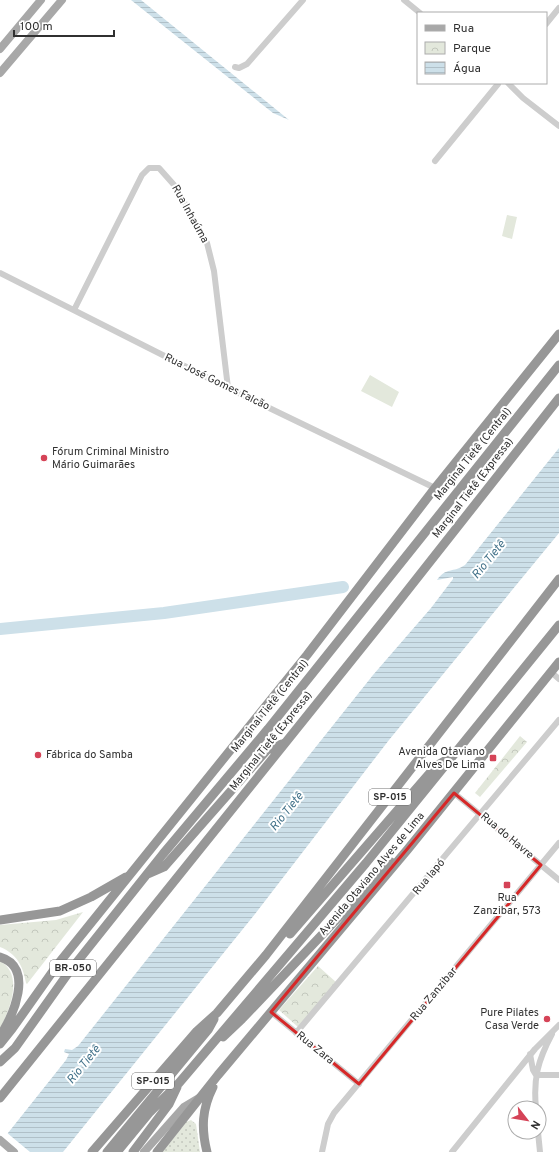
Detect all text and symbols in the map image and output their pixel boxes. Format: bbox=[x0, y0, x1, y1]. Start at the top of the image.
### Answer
scale bar bbox=[14, 12, 114, 38]
legend bbox=[417, 12, 547, 84]
text: 100 m bbox=[20, 19, 53, 35]
text: Rua bbox=[453, 21, 474, 37]
text: Parque bbox=[453, 41, 491, 57]
text: Água bbox=[453, 61, 481, 77]
street label: Rua Inhaúma bbox=[168, 182, 212, 246]
street label: Rua José Gomes Falcão bbox=[162, 350, 272, 414]
street label: Marginal Tietê (Central) bbox=[431, 405, 515, 503]
street label: Marginal Tietê (Expressa) bbox=[429, 435, 517, 541]
place label: Fórum Criminal Ministro Mário Guimarães bbox=[52, 445, 169, 472]
marker: Fórum Criminal Ministro Mário Guimarães bbox=[39, 453, 49, 463]
water label: Rio Tietê bbox=[469, 537, 510, 583]
street label: Marginal Tietê (Central) bbox=[228, 657, 312, 755]
street label: Marginal Tietê (Expressa) bbox=[227, 689, 315, 793]
place label: Avenida Otaviano Alves De Lima bbox=[398, 745, 485, 772]
place label: Fábrica do Samba bbox=[46, 748, 133, 762]
marker: Fábrica do Samba bbox=[33, 750, 43, 760]
marker: Avenida Otaviano Alves De Lima bbox=[488, 753, 498, 763]
water label: Rio Tietê bbox=[267, 789, 308, 835]
road number: SP-015 bbox=[369, 789, 411, 805]
street label: Avenida Otaviano Alves de Lima bbox=[316, 809, 428, 939]
street label: Rua do Havre bbox=[477, 810, 537, 862]
street label: Rua Iapó bbox=[410, 856, 448, 898]
marker: Rua Zanzibar, 573 bbox=[502, 880, 512, 890]
place label: Rua Zanzibar, 573 bbox=[473, 891, 541, 918]
road number: BR-050 bbox=[50, 960, 96, 976]
street label: Rua Zanzibar bbox=[407, 964, 461, 1024]
place label: Pure Pilates Casa Verde bbox=[480, 1006, 539, 1033]
marker: Pure Pilates Casa Verde bbox=[542, 1014, 552, 1024]
street label: Rua Zara bbox=[293, 1028, 337, 1068]
water label: Rio Tietê bbox=[64, 1042, 105, 1088]
road number: SP-015 bbox=[132, 1073, 174, 1089]
north arrow bbox=[507, 1100, 547, 1140]
text: N bbox=[527, 1118, 543, 1132]

